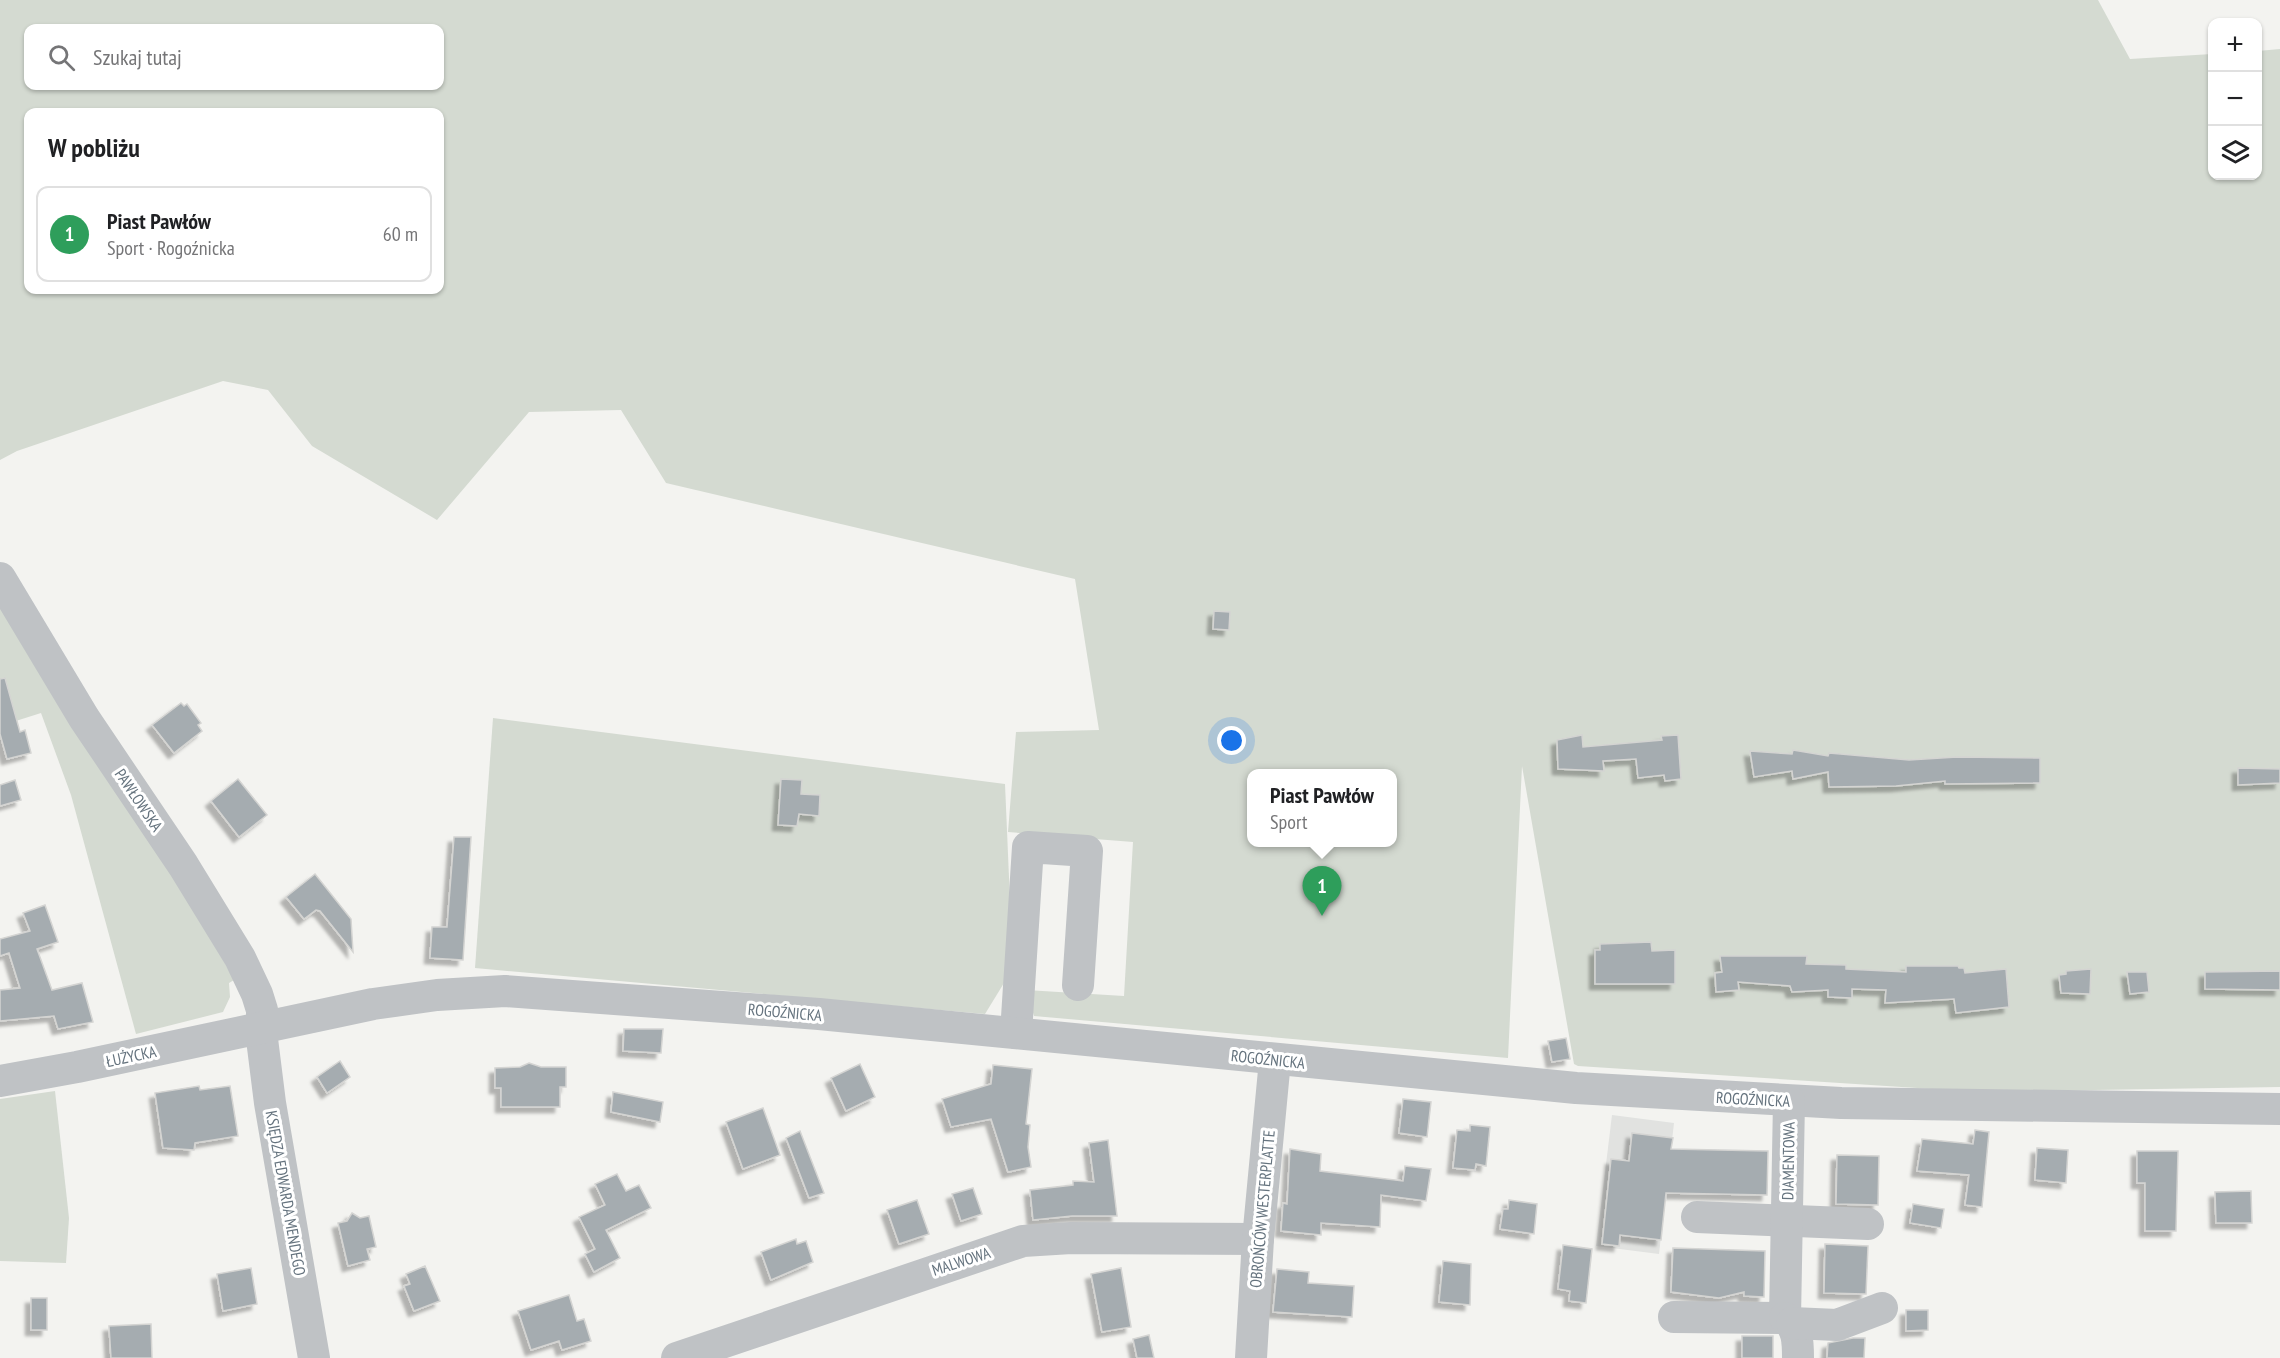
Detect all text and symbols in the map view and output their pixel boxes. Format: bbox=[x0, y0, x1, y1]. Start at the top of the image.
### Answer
map controls bbox=[2208, 18, 2262, 180]
button: + bbox=[2208, 18, 2262, 72]
search box bbox=[24, 24, 444, 90]
icon: search bbox=[45, 41, 78, 74]
text: Szukaj tutaj bbox=[93, 43, 182, 71]
button: − bbox=[2208, 72, 2262, 126]
button: layers bbox=[2208, 126, 2262, 180]
text: W pobliżu bbox=[48, 131, 140, 164]
text: Piast Pawłów bbox=[107, 207, 211, 235]
text: 1 bbox=[65, 221, 74, 247]
text: 60 m bbox=[383, 221, 418, 247]
text: Sport · Rogoźnicka bbox=[107, 235, 235, 261]
your location bbox=[1217, 726, 1246, 755]
street label: PAWŁOWSKA bbox=[111, 765, 167, 835]
popup bbox=[1247, 769, 1397, 847]
text: Piast Pawłów bbox=[1270, 781, 1374, 809]
text: Sport bbox=[1270, 809, 1307, 835]
pin: 1 bbox=[1302, 866, 1342, 916]
street label: ROGOŹNICKA bbox=[747, 999, 823, 1025]
street label: ŁUŻYCKA bbox=[104, 1041, 158, 1071]
street label: ROGOŹNICKA bbox=[1230, 1045, 1306, 1073]
street label: ROGOŹNICKA bbox=[1715, 1087, 1791, 1111]
street label: KSIĘDZA EDWARDA MENDEGO bbox=[262, 1109, 310, 1277]
street label: DIAMENTOWA bbox=[1777, 1121, 1799, 1200]
street label: OBROŃCÓW WESTERPLATTE bbox=[1245, 1129, 1279, 1289]
street label: MALWOWA bbox=[929, 1242, 993, 1280]

